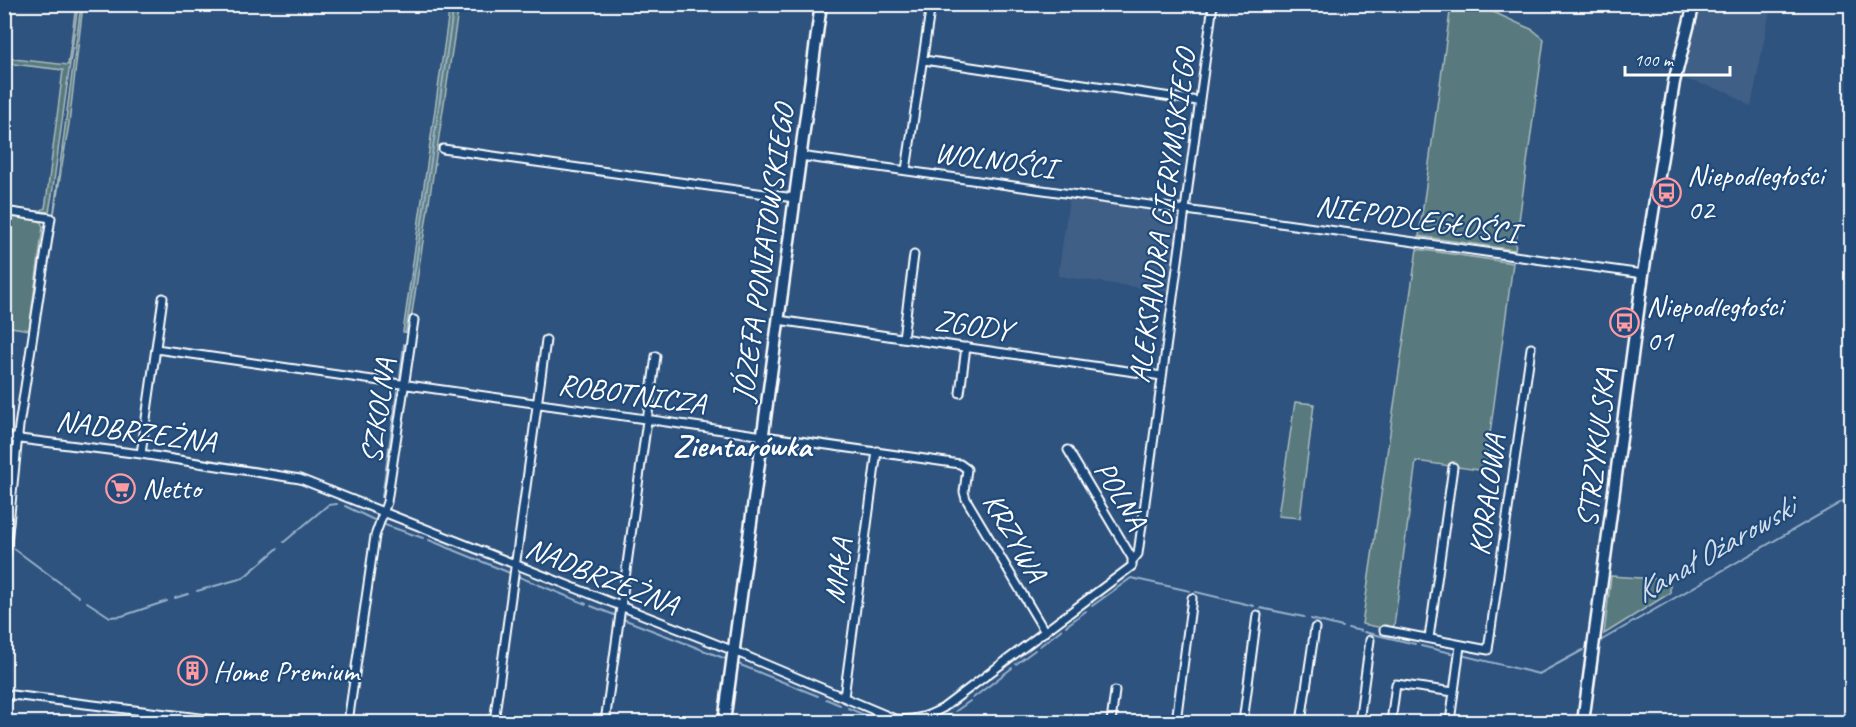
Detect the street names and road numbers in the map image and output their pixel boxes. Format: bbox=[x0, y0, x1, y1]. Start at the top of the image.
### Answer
street label: ALEKSANDRA GIERYMSKIEGO bbox=[1120, 44, 1205, 385]
street label: JÓZEFA PONIATOWSKIEGO bbox=[723, 99, 803, 406]
street label: WOLNOŚCI bbox=[932, 133, 1065, 188]
street label: NIEPODLEGŁOŚCI bbox=[1313, 186, 1528, 253]
street label: ZGODY bbox=[932, 301, 1020, 350]
street label: SZKOLNA bbox=[352, 355, 404, 466]
street label: ROBOTNICZA bbox=[556, 365, 710, 423]
street label: STRZYKULSKA bbox=[1567, 366, 1625, 529]
street label: NADBRZEŻNA bbox=[54, 401, 220, 461]
street label: KORALOWA bbox=[1460, 430, 1515, 558]
street label: POLNA bbox=[1086, 454, 1157, 537]
street label: KRZYWA bbox=[975, 486, 1056, 590]
street label: NADBRZEŻNA bbox=[520, 528, 685, 624]
street label: MAŁA bbox=[815, 534, 862, 606]

